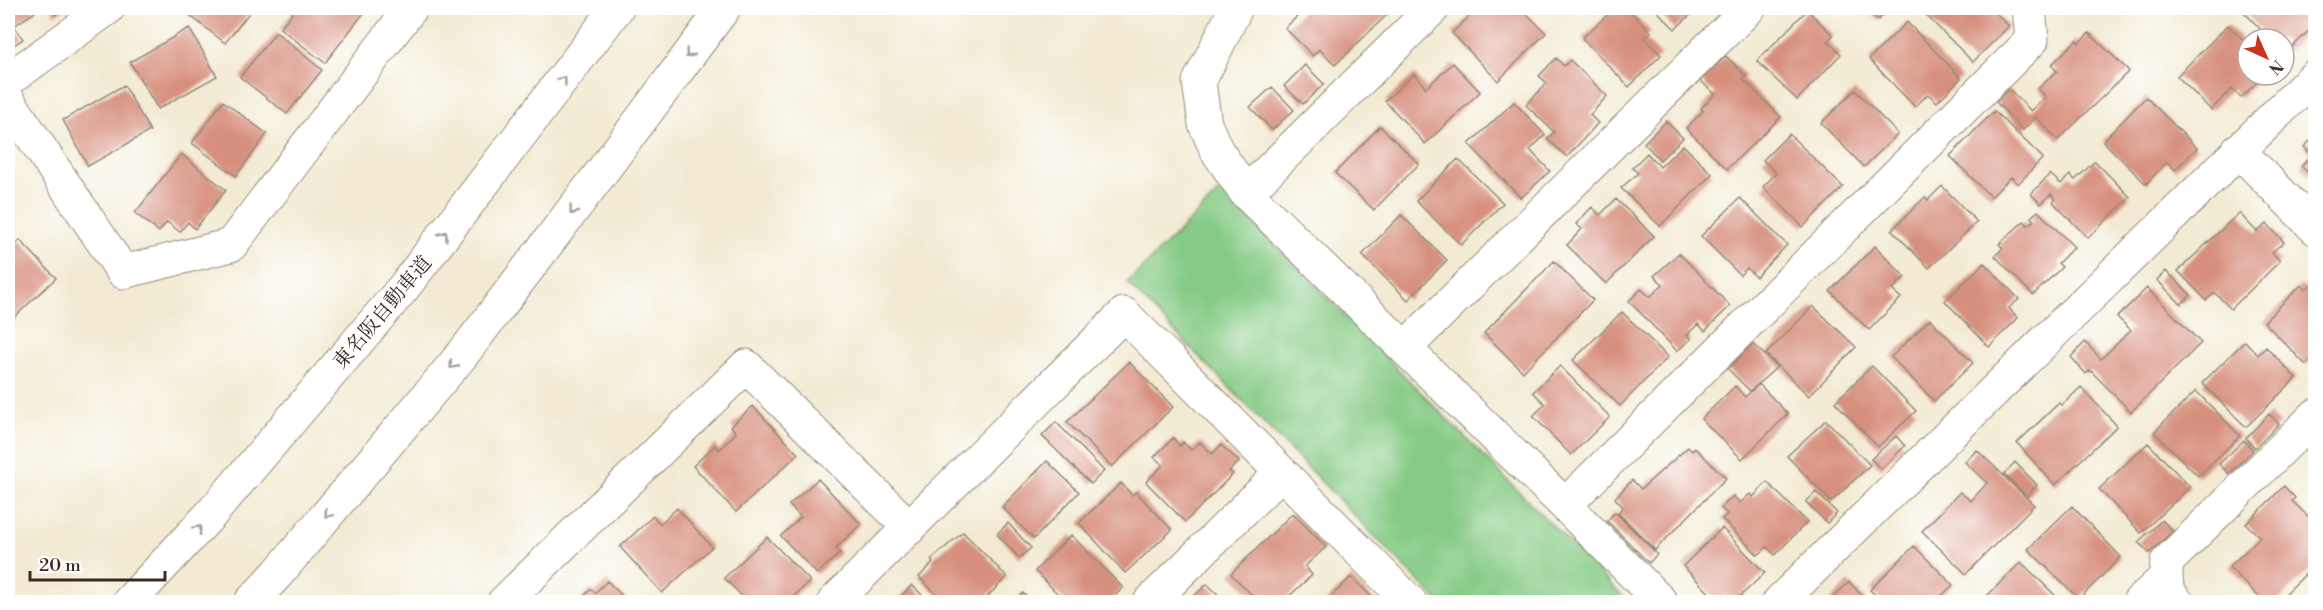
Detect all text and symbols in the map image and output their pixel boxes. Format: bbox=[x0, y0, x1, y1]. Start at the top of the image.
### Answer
north arrow bbox=[2236, 27, 2296, 87]
one-way arrow bbox=[686, 48, 697, 59]
text: N bbox=[2264, 55, 2287, 79]
one-way arrow bbox=[555, 75, 566, 86]
one-way arrow bbox=[569, 204, 580, 215]
one-way arrow bbox=[437, 230, 448, 241]
street label: 東名阪自動車道 bbox=[329, 251, 438, 375]
one-way arrow bbox=[450, 358, 461, 369]
one-way arrow bbox=[324, 507, 335, 518]
one-way arrow bbox=[190, 525, 201, 536]
scale bar bbox=[30, 544, 165, 582]
text: 20 m bbox=[39, 554, 81, 577]

